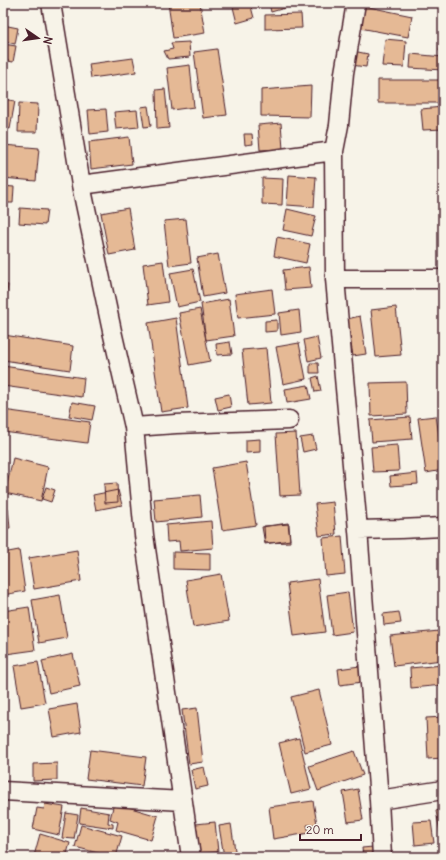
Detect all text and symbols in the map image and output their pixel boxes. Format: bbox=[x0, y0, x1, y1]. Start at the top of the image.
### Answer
north arrow bbox=[18, 18, 58, 58]
text: N bbox=[40, 35, 55, 46]
scale bar bbox=[300, 816, 361, 842]
text: 20 m bbox=[306, 822, 334, 837]

